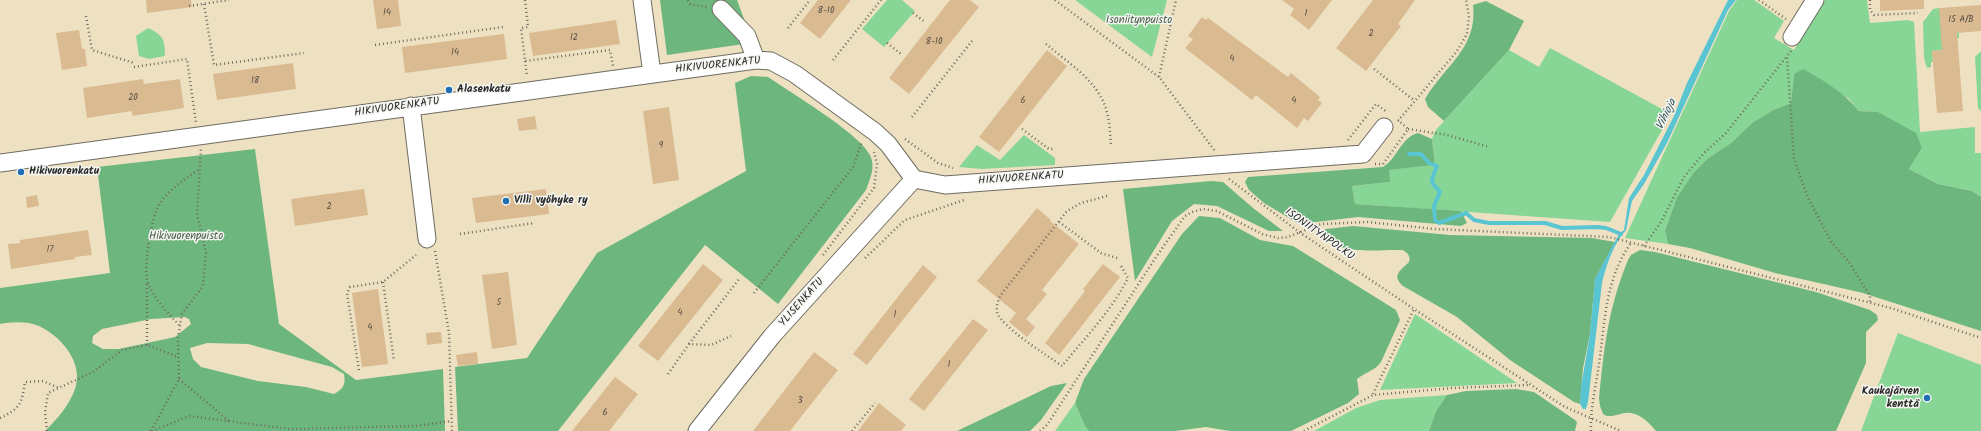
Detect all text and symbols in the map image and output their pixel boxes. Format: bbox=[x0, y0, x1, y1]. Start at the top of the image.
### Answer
house number: 8-10 bbox=[818, 6, 834, 16]
house number: 14 bbox=[383, 8, 391, 18]
house number: 1 bbox=[1305, 9, 1307, 19]
park label: Isoniitynpuisto bbox=[1106, 14, 1172, 28]
house number: 15 A/B bbox=[1948, 15, 1974, 25]
house number: 2 bbox=[1368, 29, 1374, 39]
house number: 12 bbox=[570, 33, 578, 43]
house number: 8-10 bbox=[926, 37, 942, 47]
house number: 14 bbox=[451, 48, 459, 58]
house number: 4 bbox=[1230, 54, 1234, 64]
street label: HIKIVUORENKATU bbox=[675, 55, 761, 77]
house number: 18 bbox=[251, 76, 259, 86]
place label: Alasenkatu bbox=[457, 83, 510, 97]
marker: Alasenkatu bbox=[444, 85, 454, 95]
house number: 20 bbox=[128, 93, 138, 103]
street label: HIKIVUORENKATU bbox=[354, 95, 440, 121]
house number: 6 bbox=[1020, 96, 1026, 106]
house number: 4 bbox=[1292, 96, 1296, 106]
water label: Vihioja bbox=[1653, 97, 1681, 133]
house number: 9 bbox=[659, 141, 663, 151]
place label: Hikivuorenkatu bbox=[29, 165, 99, 179]
marker: Hikivuorenkatu bbox=[16, 167, 26, 177]
street label: HIKIVUORENKATU bbox=[978, 169, 1064, 189]
place label: Villi vyöhyke ry bbox=[514, 194, 588, 208]
marker: Villi vyöhyke ry bbox=[501, 196, 511, 206]
house number: 2 bbox=[326, 202, 332, 212]
street label: ISONIITYNPOLKU bbox=[1282, 206, 1356, 264]
park label: Hikivuorenpuisto bbox=[149, 230, 223, 244]
house number: 17 bbox=[47, 245, 53, 255]
street label: YLISENKATU bbox=[777, 276, 827, 330]
house number: 5 bbox=[497, 298, 501, 308]
house number: 4 bbox=[678, 308, 682, 318]
house number: 1 bbox=[894, 310, 896, 320]
house number: 4 bbox=[368, 323, 372, 333]
house number: 1 bbox=[948, 360, 950, 370]
place label: Kaukajärven kenttä bbox=[1862, 385, 1919, 411]
marker: Kaukajärven kenttä bbox=[1922, 393, 1932, 403]
house number: 3 bbox=[797, 396, 803, 406]
house number: 6 bbox=[602, 408, 608, 418]

